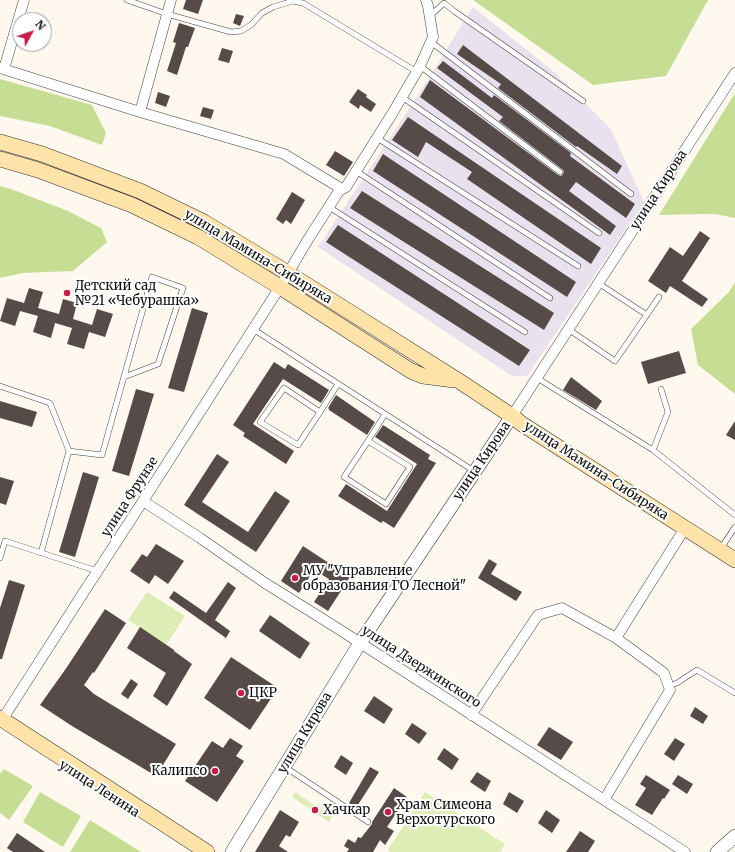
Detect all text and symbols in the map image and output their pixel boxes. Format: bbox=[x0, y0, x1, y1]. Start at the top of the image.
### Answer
north arrow bbox=[12, 12, 52, 52]
text: N bbox=[32, 17, 49, 33]
street label: улица Кирова bbox=[627, 147, 691, 233]
street label: улица Мамина-Сибиряка bbox=[181, 207, 335, 307]
place label: Детский сад №21 «Чебурашка» bbox=[75, 278, 199, 309]
marker: Детский сад №21 «Чебурашка» bbox=[62, 288, 72, 298]
street label: улица Мамина-Сибиряка bbox=[521, 418, 671, 524]
street label: улица Кирова bbox=[450, 419, 514, 503]
street label: улица Фрунзе bbox=[98, 454, 162, 540]
place label: МУ "Управление образования ГО Лесной" bbox=[303, 563, 466, 594]
marker: МУ "Управление образования ГО Лесной" bbox=[290, 573, 300, 583]
street label: улица Дзержинского bbox=[358, 623, 484, 711]
place label: ЦКР bbox=[249, 685, 277, 701]
marker: ЦКР bbox=[236, 688, 246, 698]
street label: улица Кирова bbox=[275, 690, 335, 776]
street label: улица Ленина bbox=[56, 757, 142, 821]
place label: Калипсо bbox=[151, 763, 207, 779]
marker: Калипсо bbox=[210, 766, 220, 776]
place label: Храм Симеона Верхотурского bbox=[396, 797, 495, 828]
place label: Хачкар bbox=[323, 802, 370, 818]
marker: Хачкар bbox=[310, 805, 320, 815]
marker: Храм Симеона Верхотурского bbox=[383, 807, 393, 817]

